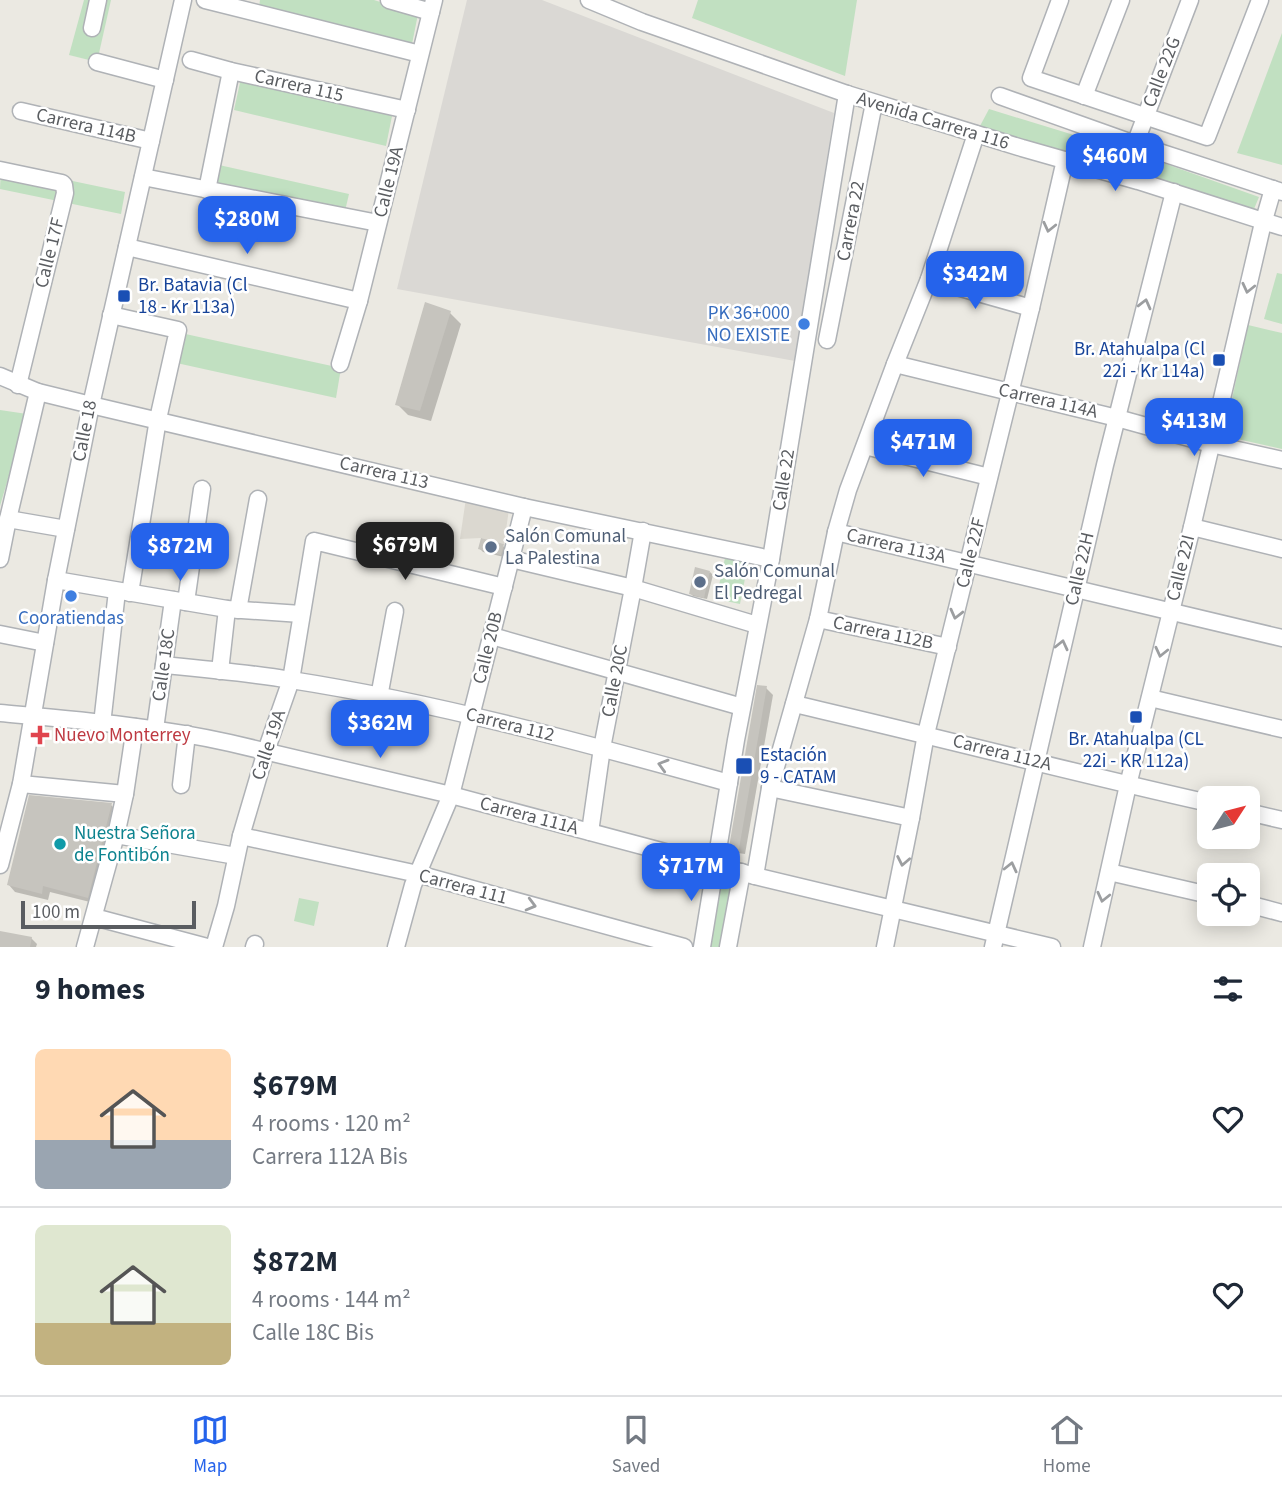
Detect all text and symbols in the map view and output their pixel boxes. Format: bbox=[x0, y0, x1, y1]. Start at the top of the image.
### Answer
street label: Calle 22G bbox=[1136, 33, 1188, 111]
street label: Carrera 115 bbox=[252, 63, 346, 109]
street label: Avenida Carrera 116 bbox=[853, 85, 1013, 157]
street label: Carrera 114B bbox=[33, 101, 139, 151]
pin: $460M bbox=[1066, 134, 1164, 193]
text: $460M bbox=[1082, 139, 1148, 172]
street label: Calle 19A bbox=[367, 143, 411, 220]
street label: Carrera 22 bbox=[830, 179, 872, 263]
pin: $280M bbox=[198, 196, 296, 256]
text: $280M bbox=[214, 202, 280, 235]
street label: Calle 17F bbox=[28, 215, 72, 291]
one-way arrow bbox=[1043, 220, 1058, 232]
pin: $342M bbox=[926, 252, 1024, 311]
text: $342M bbox=[942, 257, 1008, 290]
place label: Br. Batavia (Cl 18 - Kr 113a) bbox=[138, 272, 248, 321]
one-way arrow bbox=[1242, 281, 1256, 293]
marker: Br. Batavia (Cl 18 - Kr 113a) bbox=[116, 288, 132, 304]
one-way arrow bbox=[1137, 298, 1151, 310]
place label: PK 36+000 NO EXISTE bbox=[707, 300, 790, 349]
marker: PK 36+000 NO EXISTE bbox=[796, 316, 812, 332]
place label: Br. Atahualpa (Cl 22i - Kr 114a) bbox=[1074, 336, 1205, 385]
marker: Br. Atahualpa (Cl 22i - Kr 114a) bbox=[1211, 352, 1227, 368]
street label: Carrera 114A bbox=[996, 376, 1101, 426]
street label: Calle 18 bbox=[66, 398, 104, 464]
pin: $413M bbox=[1145, 398, 1243, 458]
text: $413M bbox=[1161, 404, 1227, 437]
pin: $471M bbox=[874, 420, 972, 479]
text: $471M bbox=[890, 425, 956, 458]
street label: Calle 22 bbox=[766, 447, 802, 513]
street label: Carrera 113 bbox=[337, 450, 431, 496]
street label: Calle 22F bbox=[949, 515, 993, 591]
street label: Carrera 113A bbox=[844, 521, 949, 571]
pin: $679M bbox=[356, 522, 454, 582]
place label: Salón Comunal La Palestina bbox=[505, 523, 626, 572]
pin: $872M bbox=[131, 524, 229, 583]
text: $679M bbox=[372, 528, 438, 561]
text: $872M bbox=[147, 529, 213, 562]
street label: Calle 22H bbox=[1058, 530, 1102, 608]
street label: Calle 22I bbox=[1160, 532, 1202, 604]
marker: Salón Comunal La Palestina bbox=[483, 539, 499, 555]
place label: Salón Comunal El Pedregal bbox=[714, 558, 835, 607]
marker: Salón Comunal El Pedregal bbox=[692, 574, 708, 590]
marker: Cooratiendas bbox=[63, 588, 79, 604]
place label: Cooratiendas bbox=[18, 605, 124, 632]
one-way arrow bbox=[950, 608, 964, 620]
street label: Calle 20B bbox=[466, 609, 510, 687]
street label: Carrera 112B bbox=[830, 609, 936, 657]
street label: Calle 18C bbox=[146, 627, 182, 703]
one-way arrow bbox=[1054, 639, 1069, 651]
street label: Calle 20C bbox=[595, 642, 635, 719]
one-way arrow bbox=[1155, 646, 1169, 658]
pin: $362M bbox=[331, 700, 429, 760]
street label: Carrera 112 bbox=[463, 701, 557, 749]
street label: Calle 19A bbox=[245, 706, 293, 784]
text: $362M bbox=[347, 706, 413, 739]
marker: Br. Atahualpa (CL 22i - KR 112a) bbox=[1128, 709, 1144, 725]
place label: Nuevo Monterrey bbox=[54, 722, 191, 749]
place label: Br. Atahualpa (CL 22i - KR 112a) bbox=[1068, 726, 1204, 775]
marker: Nuevo Monterrey bbox=[32, 727, 48, 743]
street label: Carrera 112A bbox=[950, 728, 1055, 778]
place label: Estación 9 - CATAM bbox=[760, 742, 837, 791]
marker: Estación 9 - CATAM bbox=[734, 756, 754, 776]
one-way arrow bbox=[657, 759, 669, 773]
north arrow bbox=[1197, 786, 1260, 849]
map controls bbox=[1197, 786, 1260, 926]
street label: Carrera 111A bbox=[477, 790, 582, 842]
place label: Nuestra Señora de Fontibón bbox=[74, 820, 196, 869]
marker: Nuestra Señora de Fontibón bbox=[52, 836, 68, 852]
pin: $717M bbox=[642, 844, 740, 903]
text: $717M bbox=[658, 849, 724, 882]
one-way arrow bbox=[896, 855, 911, 867]
one-way arrow bbox=[1003, 861, 1017, 873]
street label: Carrera 111 bbox=[416, 862, 510, 912]
button: locate bbox=[1197, 863, 1260, 926]
one-way arrow bbox=[1097, 891, 1112, 903]
one-way arrow bbox=[524, 897, 536, 911]
scale bar bbox=[21, 898, 196, 930]
text: 100 m bbox=[32, 899, 80, 926]
text: 9 homes bbox=[35, 968, 145, 1011]
icon: filters bbox=[1209, 970, 1247, 1008]
text: $679M bbox=[252, 1064, 338, 1107]
icon: home bbox=[91, 1077, 175, 1161]
icon: heart bbox=[1209, 1100, 1247, 1138]
text: 4 rooms · 120 m² bbox=[252, 1107, 411, 1140]
text: Carrera 112A Bis bbox=[252, 1140, 408, 1173]
text: $872M bbox=[252, 1240, 338, 1283]
icon: home bbox=[91, 1253, 175, 1337]
icon: heart bbox=[1209, 1276, 1247, 1314]
text: 4 rooms · 144 m² bbox=[252, 1283, 411, 1316]
text: Calle 18C Bis bbox=[252, 1316, 374, 1349]
tab: Map bbox=[191, 1411, 229, 1480]
tab: Saved bbox=[612, 1411, 660, 1480]
tab: Home bbox=[1043, 1411, 1091, 1480]

